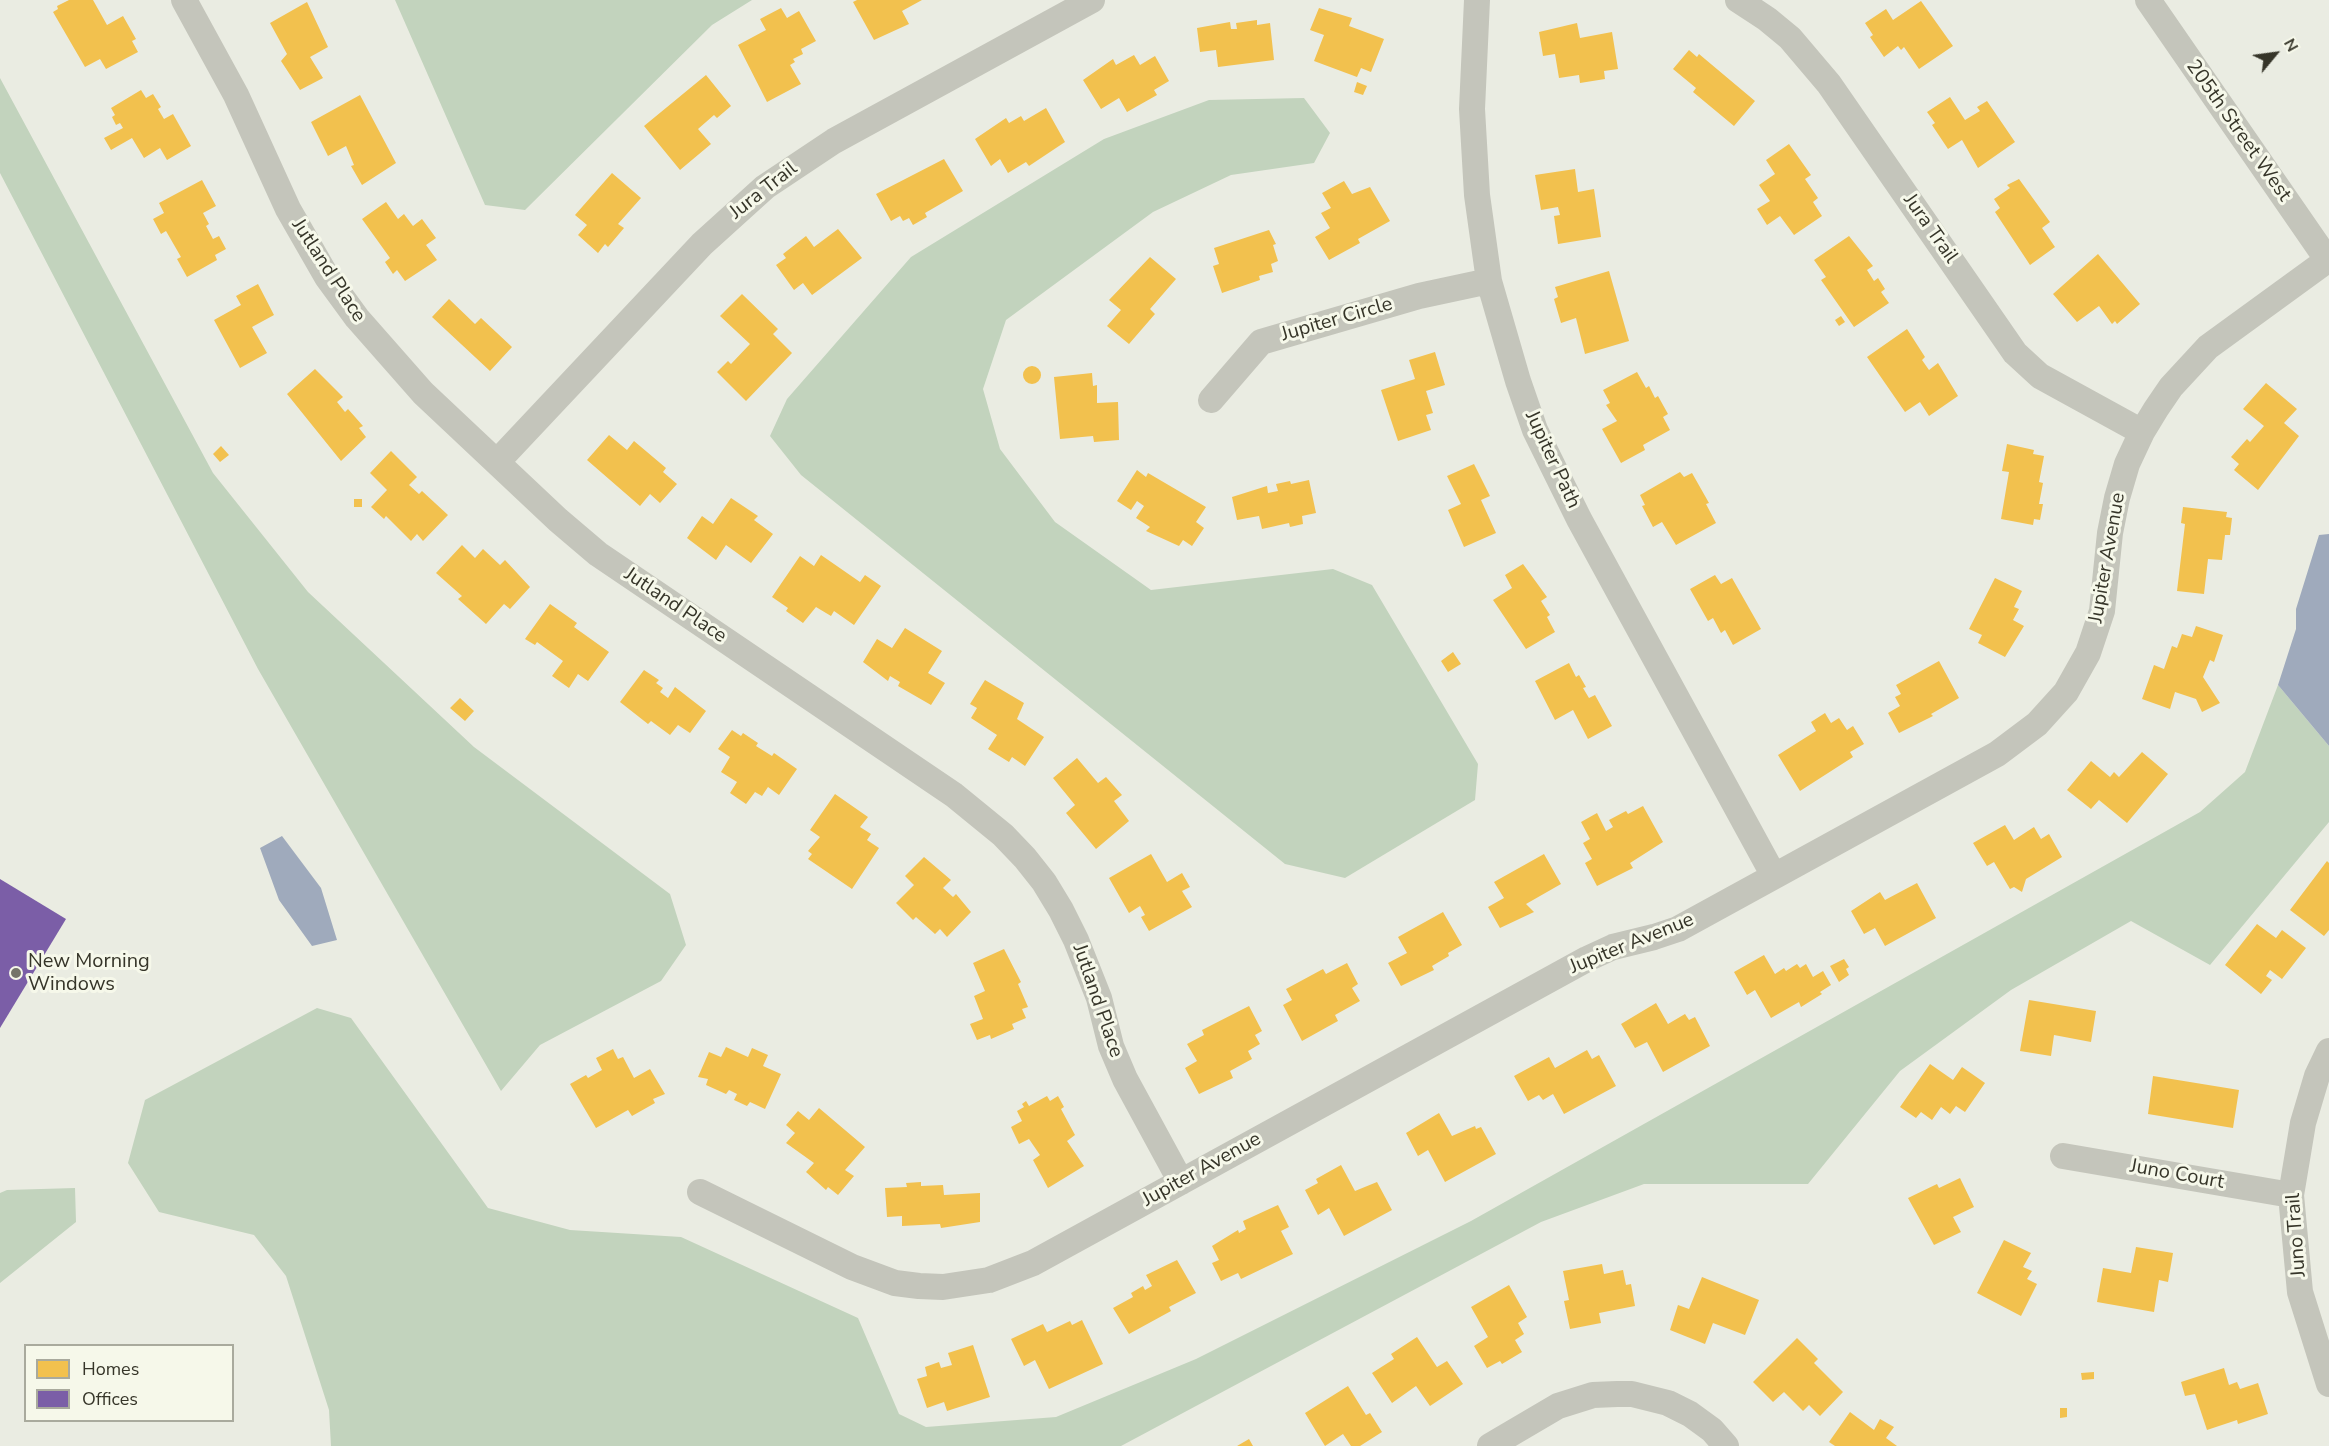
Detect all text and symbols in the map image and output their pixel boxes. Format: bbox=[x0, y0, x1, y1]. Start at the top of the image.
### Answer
north arrow bbox=[2245, 24, 2305, 84]
text: N bbox=[2278, 35, 2303, 56]
street label: 205th Street West bbox=[2180, 56, 2296, 206]
street label: Jura Trail bbox=[725, 157, 803, 225]
street label: Jura Trail bbox=[1897, 190, 1963, 268]
street label: Jutland Place bbox=[286, 215, 370, 327]
street label: Jupiter Circle bbox=[1279, 293, 1395, 347]
street label: Jupiter Path bbox=[1519, 407, 1585, 513]
street label: Jupiter Avenue bbox=[2085, 491, 2131, 625]
street label: Jutland Place bbox=[619, 563, 731, 649]
street label: Jupiter Avenue bbox=[1566, 908, 1698, 980]
street label: Jutland Place bbox=[1066, 941, 1128, 1061]
place label: New Morning Windows bbox=[28, 950, 150, 997]
marker: New Morning Windows bbox=[9, 966, 23, 980]
street label: Jupiter Avenue bbox=[1138, 1128, 1266, 1212]
street label: Juno Court bbox=[2128, 1155, 2226, 1195]
street label: Juno Trail bbox=[2282, 1192, 2312, 1278]
legend bbox=[24, 1344, 234, 1422]
text: Homes bbox=[82, 1357, 139, 1381]
text: Offices bbox=[82, 1387, 138, 1411]

